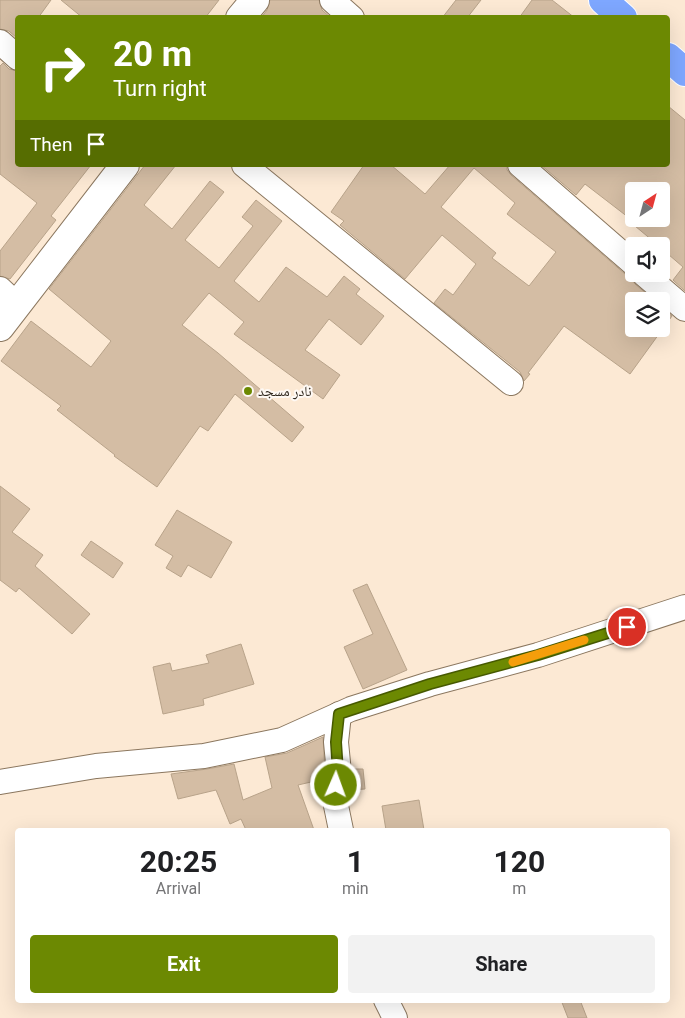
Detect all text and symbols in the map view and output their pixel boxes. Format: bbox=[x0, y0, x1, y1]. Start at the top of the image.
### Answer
text: 20 m bbox=[113, 34, 192, 75]
icon: right bbox=[30, 35, 95, 100]
text: Turn right bbox=[113, 76, 207, 101]
icon: arrive bbox=[82, 130, 110, 158]
text: Then bbox=[30, 133, 72, 156]
north arrow bbox=[625, 182, 670, 228]
map controls bbox=[625, 182, 670, 337]
button: sound bbox=[625, 237, 670, 282]
button: layers bbox=[625, 292, 670, 337]
place label: نادر مسجد bbox=[258, 383, 312, 400]
marker: نادر مسجد bbox=[242, 385, 254, 397]
pin bbox=[606, 606, 648, 648]
icon: arrive bbox=[613, 613, 641, 641]
position arrow bbox=[309, 758, 361, 810]
text: 20:25 bbox=[140, 844, 217, 879]
text: 1 bbox=[347, 844, 364, 879]
text: 120 bbox=[494, 844, 545, 879]
text: Arrival bbox=[156, 879, 201, 898]
text: min bbox=[342, 879, 369, 898]
text: m bbox=[512, 879, 526, 898]
button: Exit bbox=[30, 935, 338, 993]
button: Share bbox=[348, 935, 655, 993]

